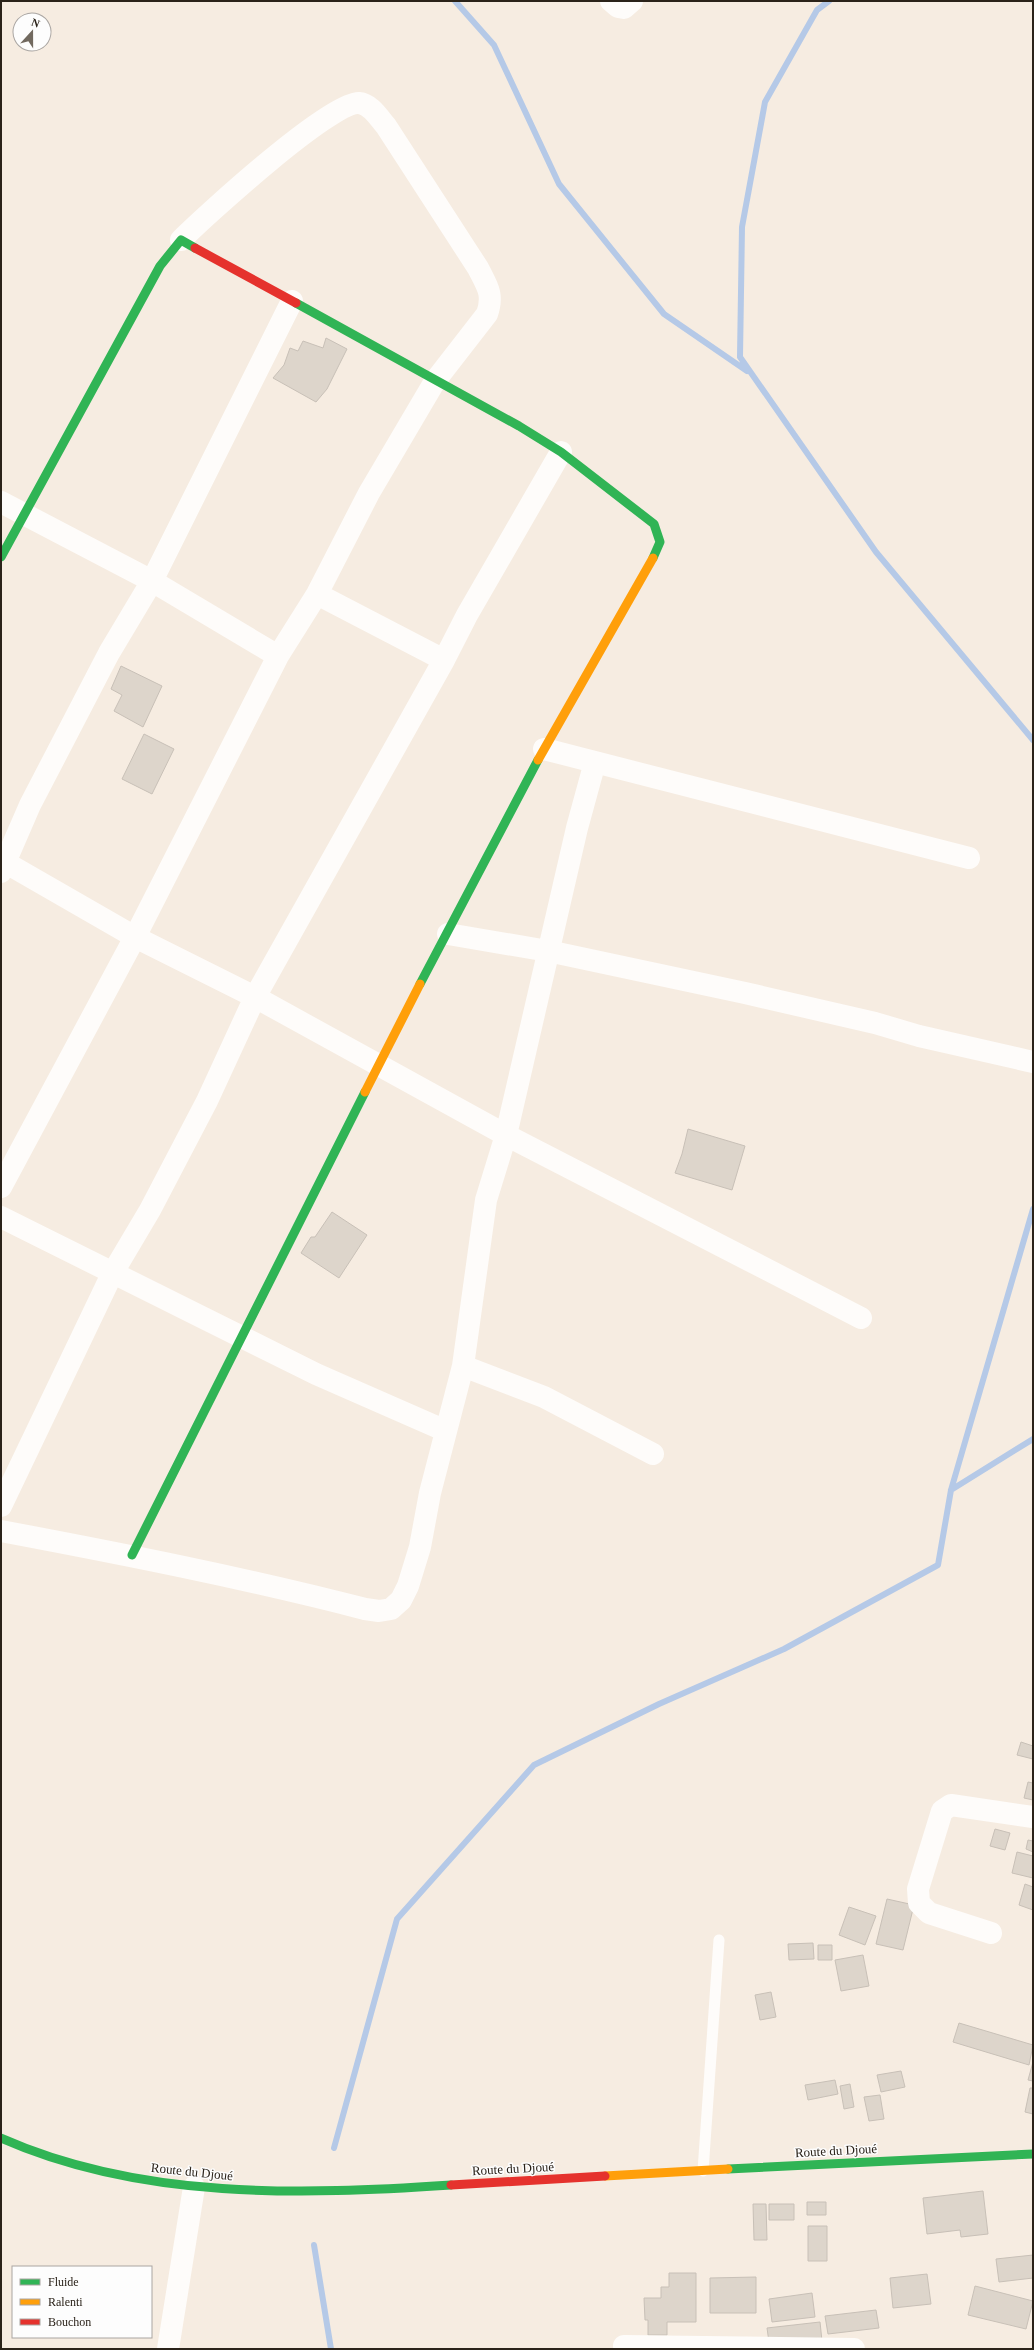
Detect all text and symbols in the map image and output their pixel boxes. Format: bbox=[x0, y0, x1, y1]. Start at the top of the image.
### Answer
north arrow bbox=[12, 12, 52, 52]
text: N bbox=[30, 16, 41, 30]
street label: Route du Djoué bbox=[795, 2141, 878, 2160]
street label: Route du Djoué bbox=[472, 2159, 555, 2178]
street label: Route du Djoué bbox=[150, 2160, 234, 2183]
legend bbox=[12, 2266, 152, 2338]
text: Fluide bbox=[48, 2275, 79, 2289]
text: Ralenti bbox=[48, 2295, 83, 2309]
text: Bouchon bbox=[48, 2315, 91, 2329]

